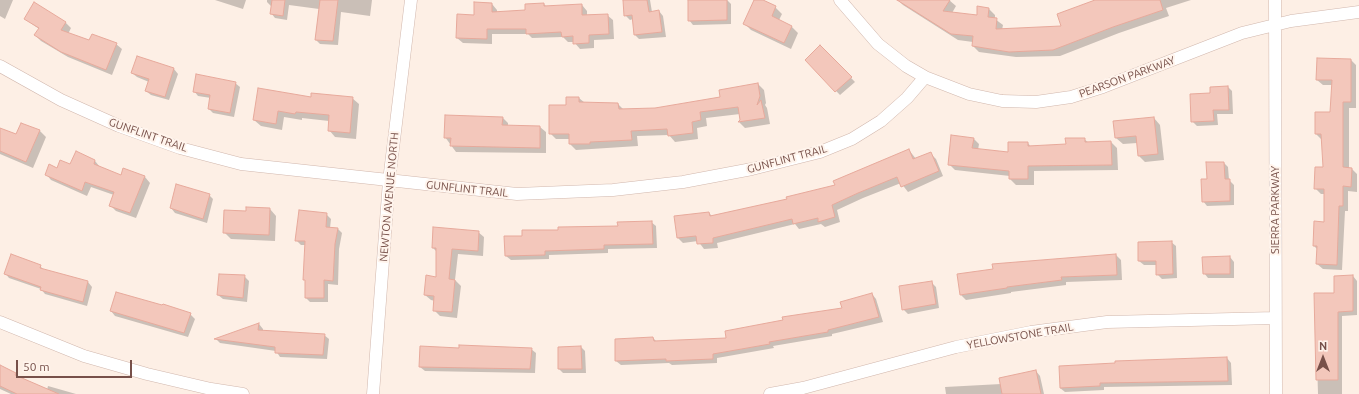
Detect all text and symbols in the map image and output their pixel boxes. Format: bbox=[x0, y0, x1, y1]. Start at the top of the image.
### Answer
street label: PEARSON PARKWAY bbox=[1077, 53, 1177, 101]
street label: GUNFLINT TRAIL bbox=[107, 115, 189, 155]
street label: NEWTON AVENUE NORTH bbox=[377, 132, 401, 262]
street label: GUNFLINT TRAIL bbox=[746, 142, 828, 176]
street label: SIERRA PARKWAY bbox=[1268, 166, 1282, 254]
street label: GUNFLINT TRAIL bbox=[425, 178, 509, 200]
street label: YELLOWSTONE TRAIL bbox=[966, 320, 1074, 352]
north arrow bbox=[1303, 338, 1343, 378]
text: N bbox=[1319, 340, 1327, 352]
scale bar bbox=[18, 352, 134, 378]
text: 50 m bbox=[23, 360, 50, 373]

